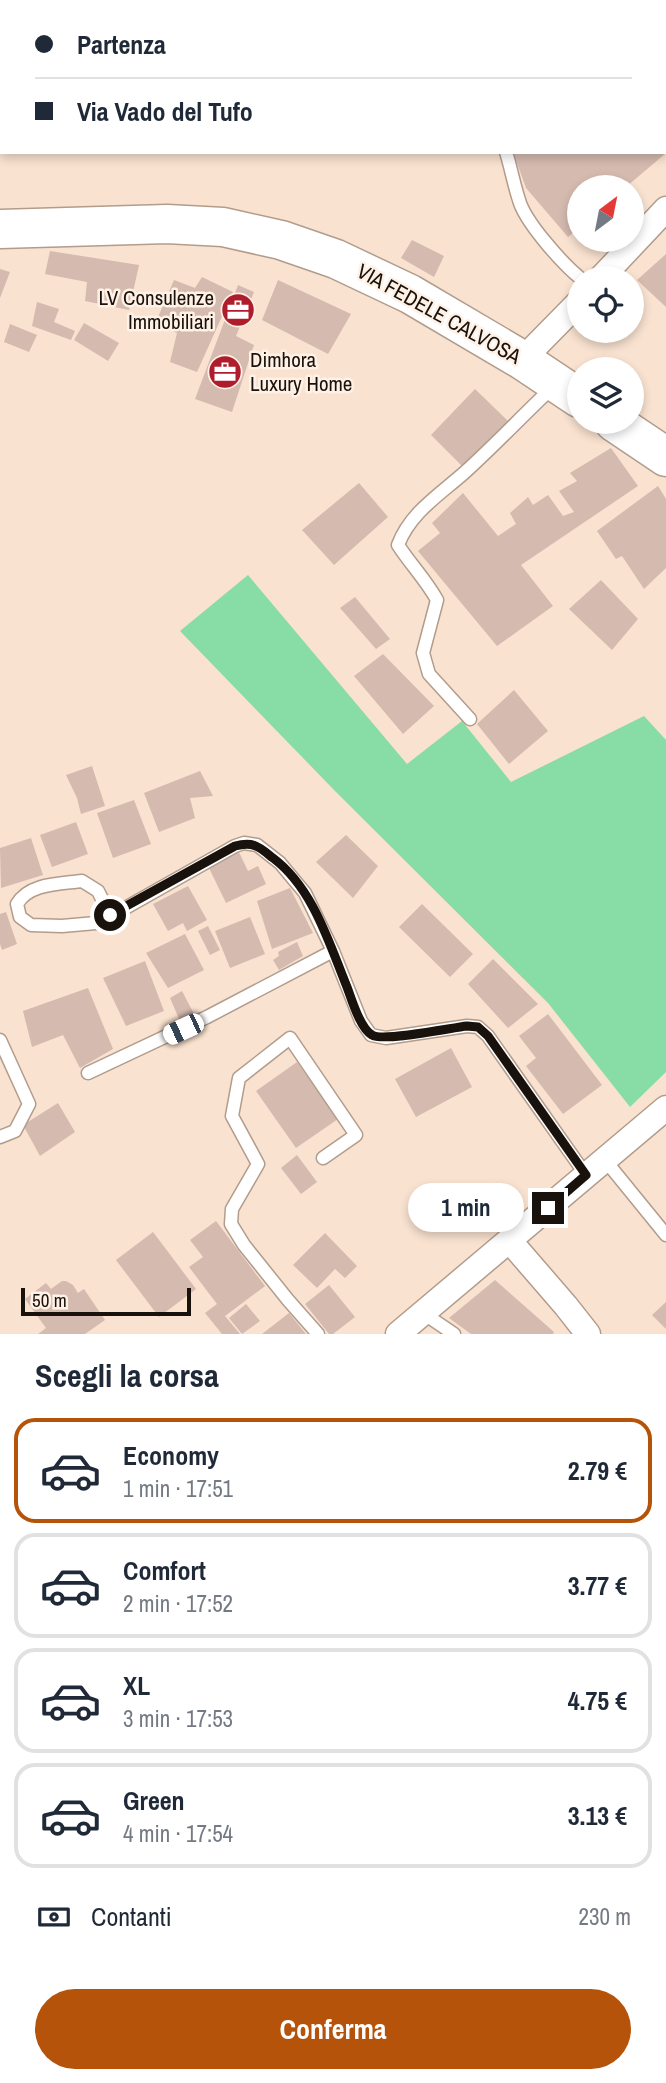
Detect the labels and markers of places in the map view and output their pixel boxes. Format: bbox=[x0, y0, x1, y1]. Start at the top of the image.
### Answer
place label: LV Consulenze Immobiliari bbox=[98, 283, 214, 336]
office icon: LV Consulenze Immobiliari bbox=[219, 291, 257, 329]
place label: Dimhora Luxury Home bbox=[250, 345, 352, 398]
office icon: Dimhora Luxury Home bbox=[206, 353, 244, 391]

